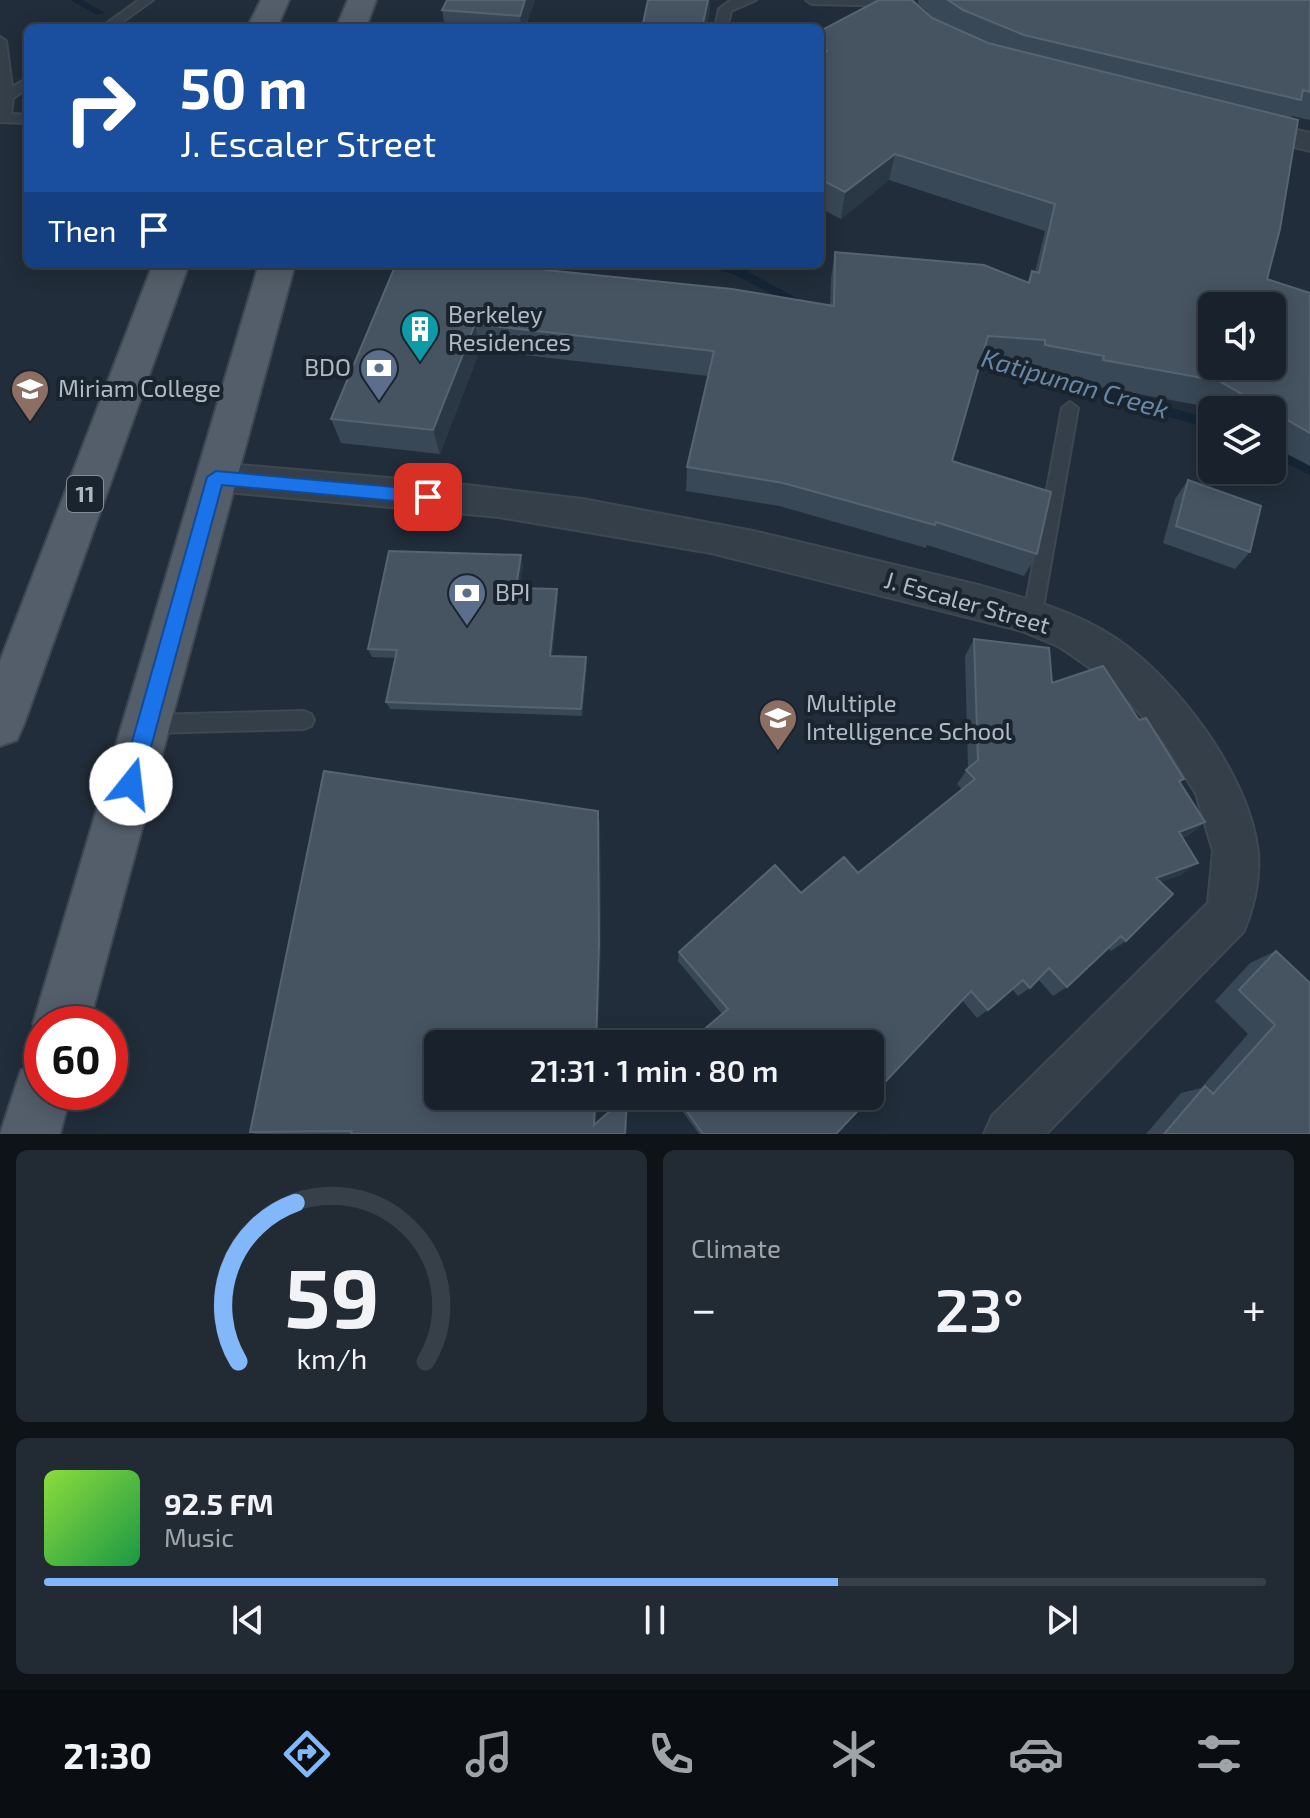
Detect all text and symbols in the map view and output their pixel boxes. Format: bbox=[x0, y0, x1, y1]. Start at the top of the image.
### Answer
text: 50 m bbox=[180, 53, 308, 120]
icon: right bbox=[48, 56, 152, 160]
text: J. Escaler Street bbox=[180, 121, 436, 164]
icon: arrive bbox=[132, 208, 176, 252]
text: Then bbox=[48, 212, 116, 248]
map controls bbox=[1198, 292, 1286, 484]
button: sound bbox=[1198, 292, 1286, 380]
place label: Berkeley Residences bbox=[448, 299, 571, 356]
building icon: Berkeley Residences bbox=[399, 308, 441, 363]
water label: Katipunan Creek bbox=[978, 341, 1172, 424]
bank icon: BDO bbox=[358, 347, 400, 402]
place label: BDO bbox=[304, 352, 351, 381]
school or university icon: Miriam College bbox=[9, 368, 51, 423]
place label: Miriam College bbox=[58, 373, 221, 402]
button: layers bbox=[1198, 396, 1286, 484]
pin bbox=[394, 463, 462, 531]
icon: arrive bbox=[406, 475, 450, 519]
road number: 11 bbox=[67, 476, 103, 512]
street label: J. Escaler Street bbox=[881, 564, 1053, 639]
bank icon: BPI bbox=[446, 572, 488, 627]
place label: BPI bbox=[495, 577, 530, 606]
place label: Multiple Intelligence School bbox=[806, 688, 1012, 745]
school or university icon: Multiple Intelligence School bbox=[757, 697, 799, 752]
position arrow bbox=[89, 742, 173, 826]
speed limit sign: 60 bbox=[24, 1006, 128, 1110]
text: 21:31 · 1 min · 80 m bbox=[530, 1052, 778, 1088]
text: Climate bbox=[691, 1232, 781, 1263]
text: 59 bbox=[284, 1245, 379, 1345]
text: 23° bbox=[935, 1272, 1024, 1344]
text: − bbox=[691, 1281, 717, 1334]
text: + bbox=[1242, 1281, 1266, 1334]
text: km/h bbox=[296, 1340, 367, 1375]
text: 92.5 FM bbox=[164, 1485, 274, 1521]
text: Music bbox=[164, 1521, 234, 1552]
icon: previous bbox=[226, 1598, 270, 1642]
icon: pause bbox=[633, 1598, 677, 1642]
icon: next bbox=[1040, 1598, 1084, 1642]
icon: directions bbox=[279, 1726, 335, 1782]
icon: music bbox=[461, 1726, 517, 1782]
icon: phone bbox=[643, 1726, 699, 1782]
icon: climate bbox=[826, 1726, 882, 1782]
icon: car bbox=[1008, 1726, 1064, 1782]
icon: filters bbox=[1191, 1726, 1247, 1782]
text: 21:30 bbox=[63, 1733, 152, 1776]

